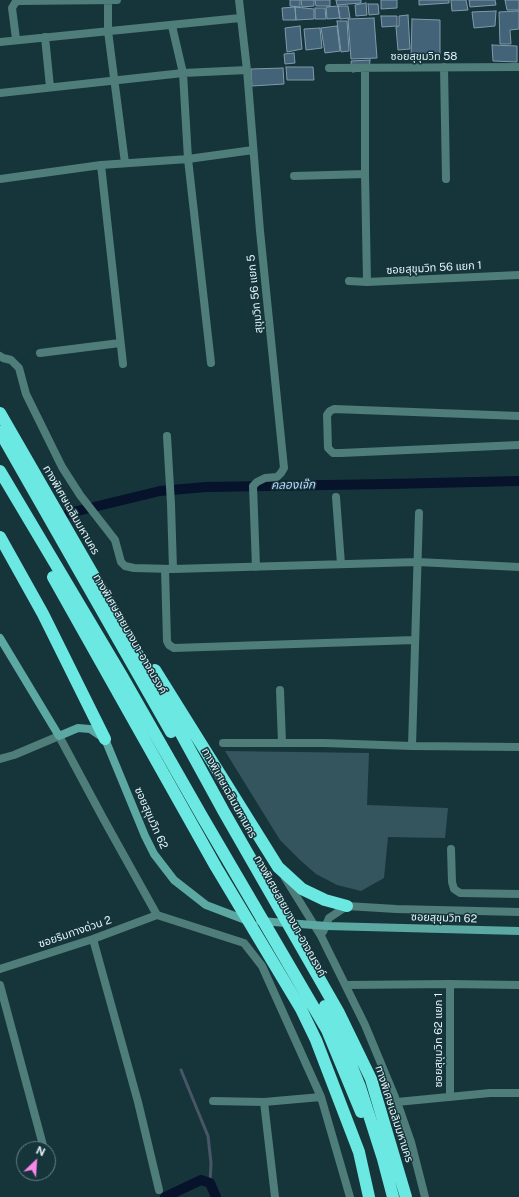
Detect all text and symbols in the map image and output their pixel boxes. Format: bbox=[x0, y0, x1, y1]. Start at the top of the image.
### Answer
street label: ซอยสุขุมวิท 58 bbox=[391, 50, 457, 64]
street label: สุขุมวิท 56 แยก 5 bbox=[244, 254, 266, 334]
street label: ซอยสุขุมวิท 56 แยก 1 bbox=[386, 259, 482, 277]
street label: ทางพิเศษเฉลิมมหานคร bbox=[40, 463, 102, 557]
water label: คลองเจ๊ก bbox=[271, 477, 315, 493]
street label: ทางพิเศษสายบางนา-อาจณรงค์ bbox=[90, 572, 170, 696]
street label: ทางพิเศษเฉลิมมหานคร bbox=[199, 746, 259, 840]
street label: ซอยสุขุมวิท 62 bbox=[132, 785, 170, 851]
street label: ทางพิเศษสายบางนา-อาจณรงค์ bbox=[251, 853, 329, 979]
street label: ซอยสุขุมวิท 62 bbox=[411, 910, 477, 926]
street label: ซอยริมทางด่วน 2 bbox=[37, 913, 113, 951]
street label: ซอยสุขุมวิท 62 แยก 1 bbox=[432, 992, 446, 1088]
street label: ทางพิเศษเฉลิมมหานคร bbox=[372, 1064, 416, 1164]
north arrow bbox=[16, 1141, 56, 1181]
text: N bbox=[34, 1144, 47, 1158]

